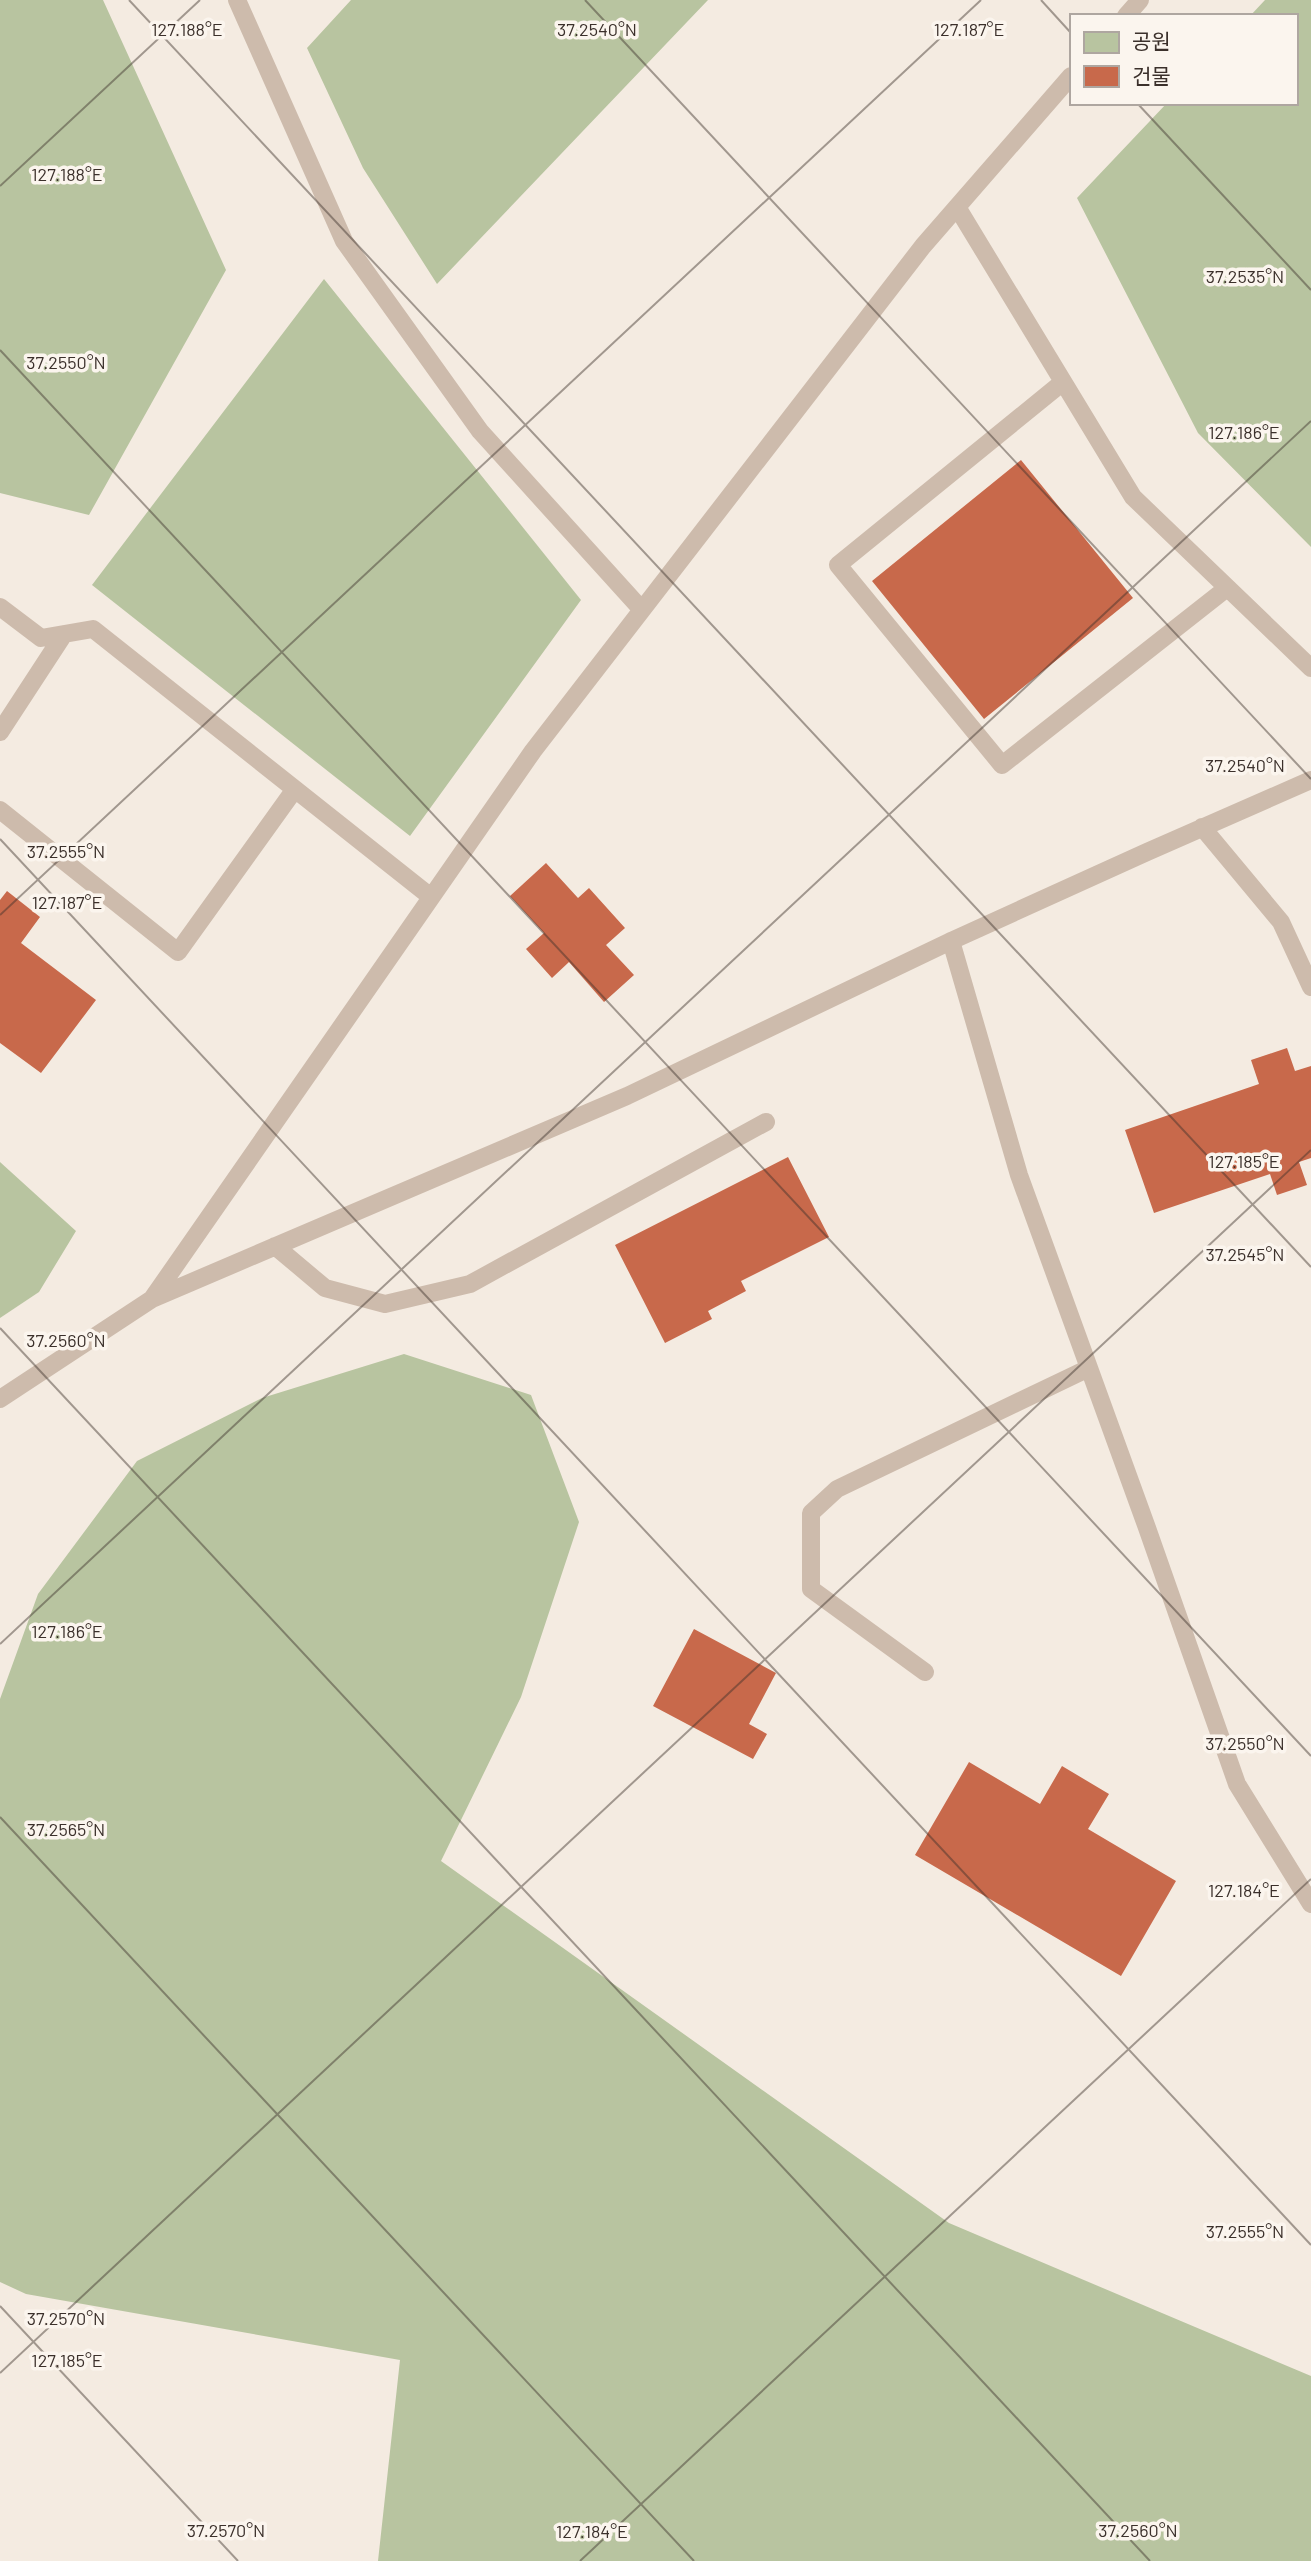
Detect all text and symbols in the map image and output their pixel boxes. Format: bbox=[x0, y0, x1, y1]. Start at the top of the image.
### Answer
legend bbox=[1070, 14, 1297, 105]
text: 127.188°E bbox=[151, 18, 223, 40]
text: 37.2540°N bbox=[557, 18, 637, 40]
text: 127.187°E bbox=[934, 18, 1004, 40]
text: 공원 bbox=[1132, 28, 1171, 53]
text: 건물 bbox=[1132, 63, 1171, 88]
text: 127.188°E bbox=[31, 163, 103, 185]
text: 37.2535°N bbox=[1206, 265, 1284, 287]
text: 37.2550°N bbox=[26, 351, 106, 373]
text: 127.186°E bbox=[1208, 421, 1280, 443]
text: 37.2540°N bbox=[1205, 754, 1285, 776]
text: 37.2555°N bbox=[27, 840, 105, 862]
text: 127.187°E bbox=[32, 891, 102, 913]
text: 127.185°E bbox=[1208, 1150, 1280, 1172]
text: 37.2545°N bbox=[1205, 1243, 1285, 1265]
text: 37.2560°N bbox=[26, 1329, 106, 1351]
text: 127.186°E bbox=[31, 1620, 103, 1642]
text: 37.2550°N bbox=[1205, 1732, 1285, 1754]
text: 37.2565°N bbox=[27, 1818, 105, 1840]
text: 127.184°E bbox=[1208, 1879, 1280, 1901]
text: 37.2555°N bbox=[1206, 2220, 1284, 2242]
text: 37.2570°N bbox=[27, 2307, 105, 2329]
text: 127.185°E bbox=[31, 2349, 103, 2371]
text: 37.2570°N bbox=[187, 2519, 265, 2541]
text: 37.2560°N bbox=[1098, 2519, 1178, 2541]
text: 127.184°E bbox=[556, 2520, 628, 2542]

